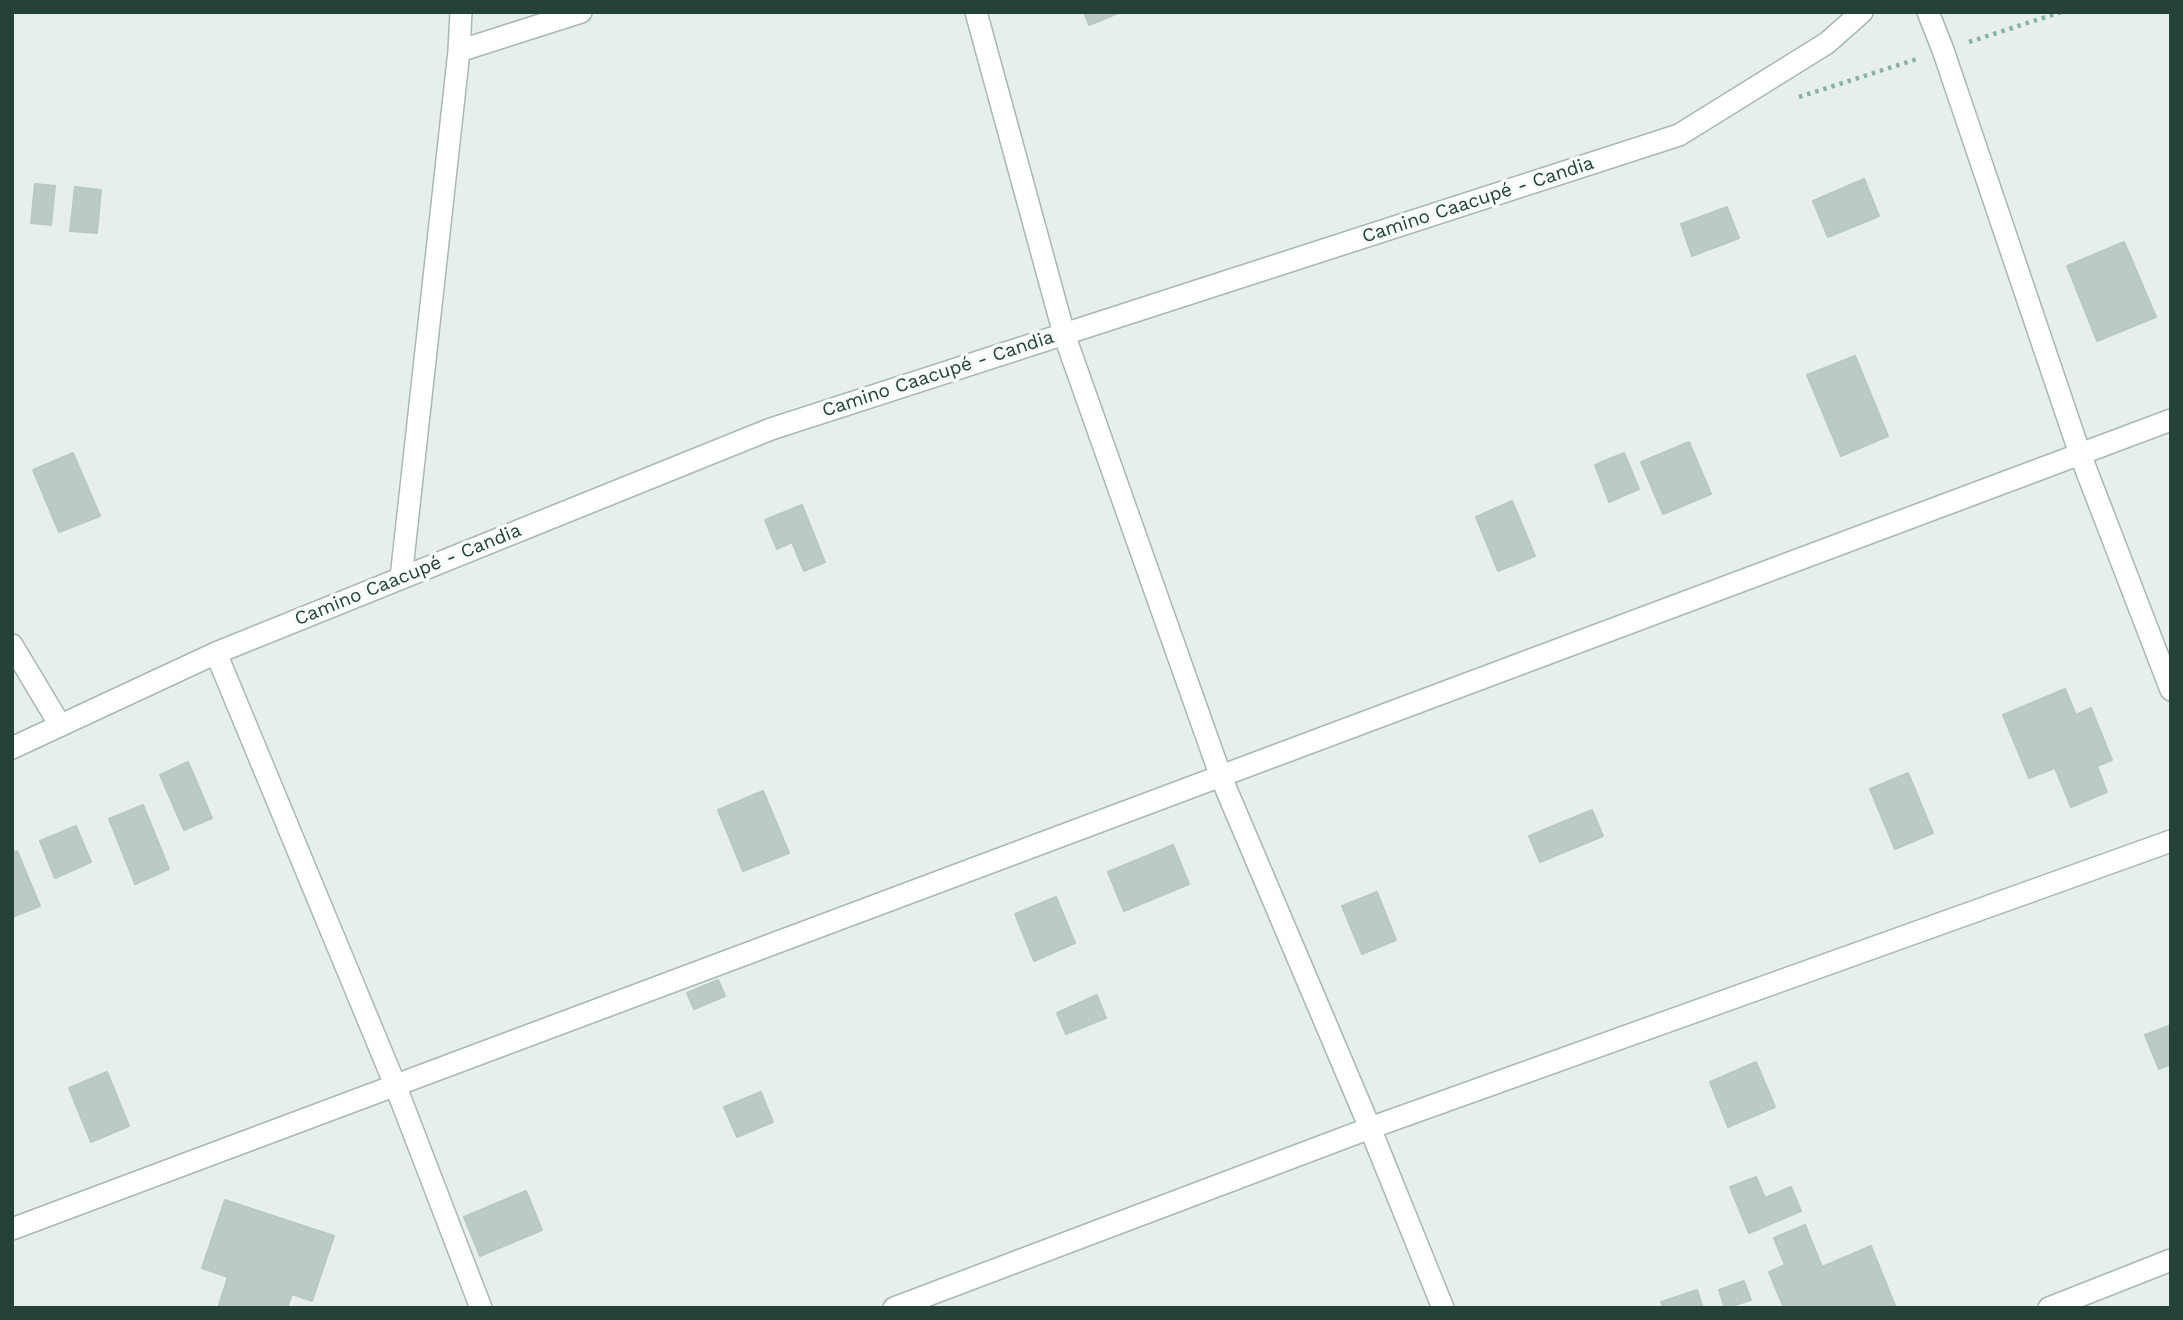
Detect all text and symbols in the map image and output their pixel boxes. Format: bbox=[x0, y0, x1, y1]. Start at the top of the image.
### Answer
street label: Camino Caacupé - Candia bbox=[1359, 152, 1597, 248]
street label: Camino Caacupé - Candia bbox=[819, 326, 1057, 422]
street label: Camino Caacupé - Candia bbox=[291, 519, 525, 631]

